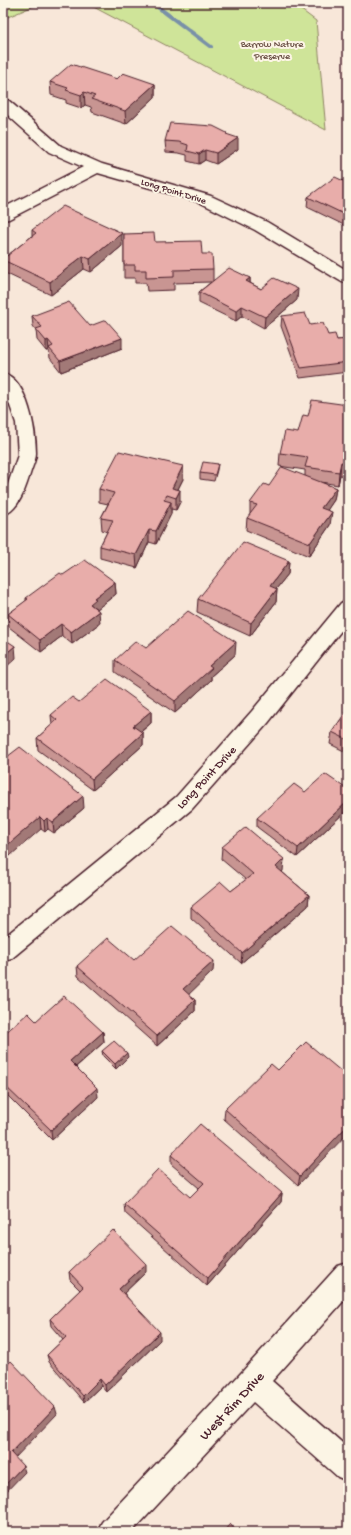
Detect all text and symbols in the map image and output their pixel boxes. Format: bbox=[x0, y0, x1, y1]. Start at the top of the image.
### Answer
park label: Barrow Nature Preserve bbox=[240, 39, 304, 63]
street label: Long Point Drive bbox=[139, 176, 208, 208]
street label: Long Point Drive bbox=[175, 743, 241, 813]
street label: West Rim Drive bbox=[197, 1368, 269, 1444]

